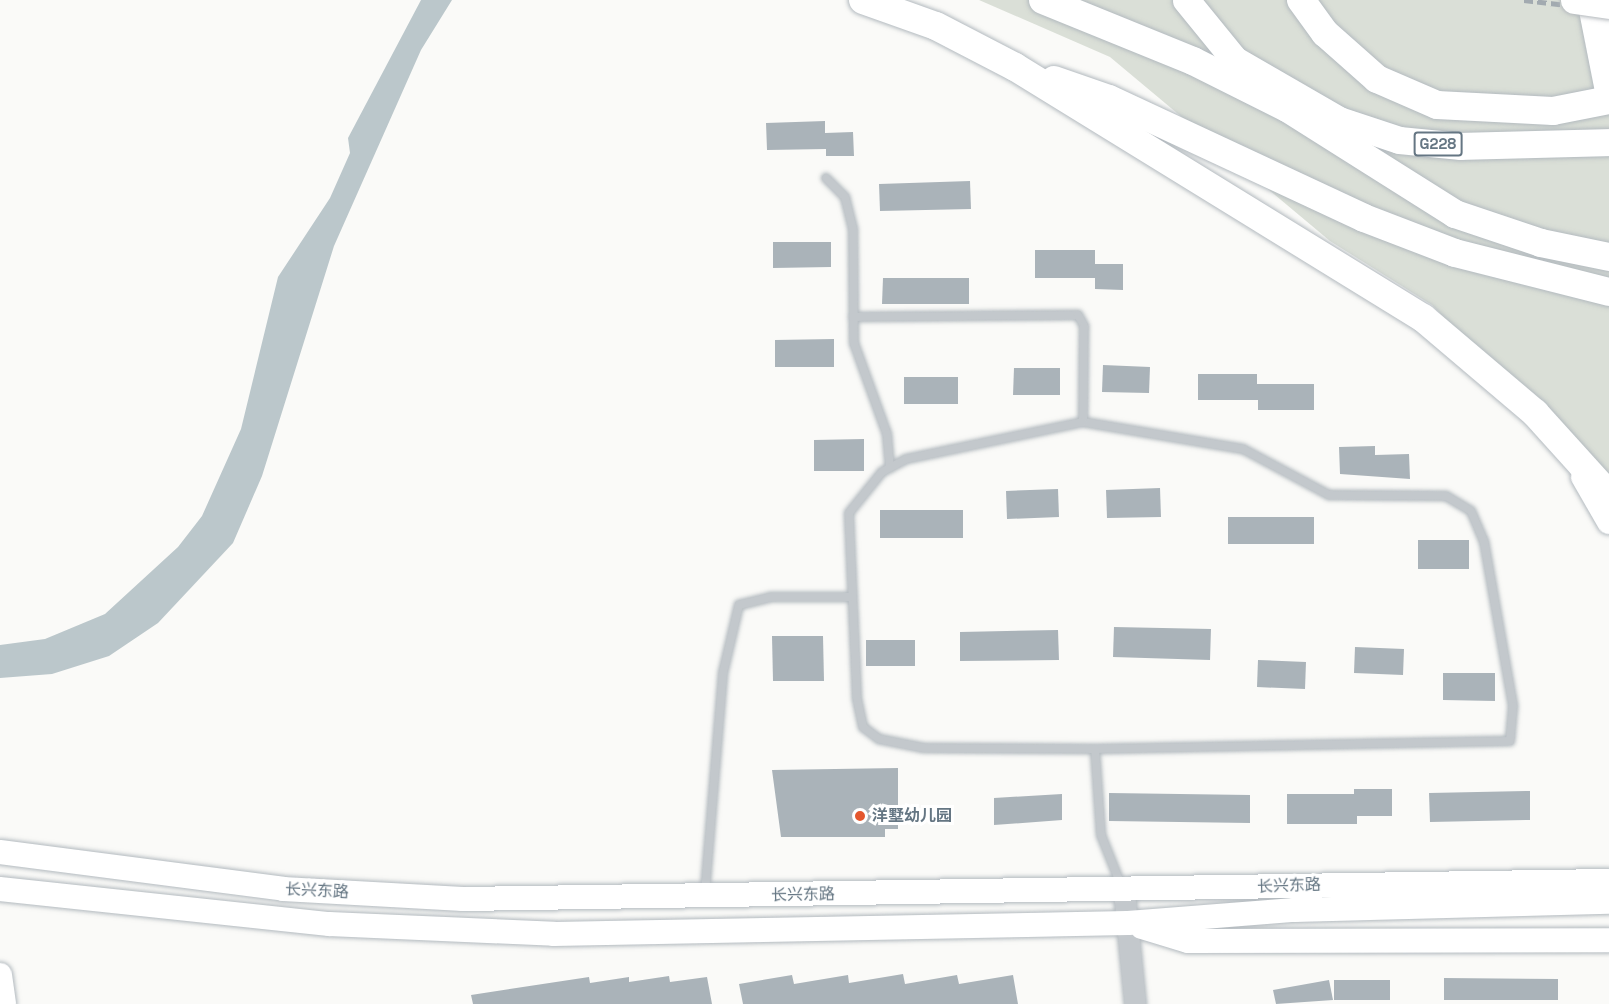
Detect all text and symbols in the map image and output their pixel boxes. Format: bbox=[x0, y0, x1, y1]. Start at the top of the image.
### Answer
road number: G228 bbox=[1412, 132, 1464, 156]
place label: 洋墅幼儿园 bbox=[872, 806, 952, 826]
marker: 洋墅幼儿园 bbox=[853, 809, 867, 823]
street label: 长兴东路 bbox=[1257, 875, 1321, 897]
street label: 长兴东路 bbox=[285, 880, 349, 902]
street label: 长兴东路 bbox=[771, 885, 835, 905]

